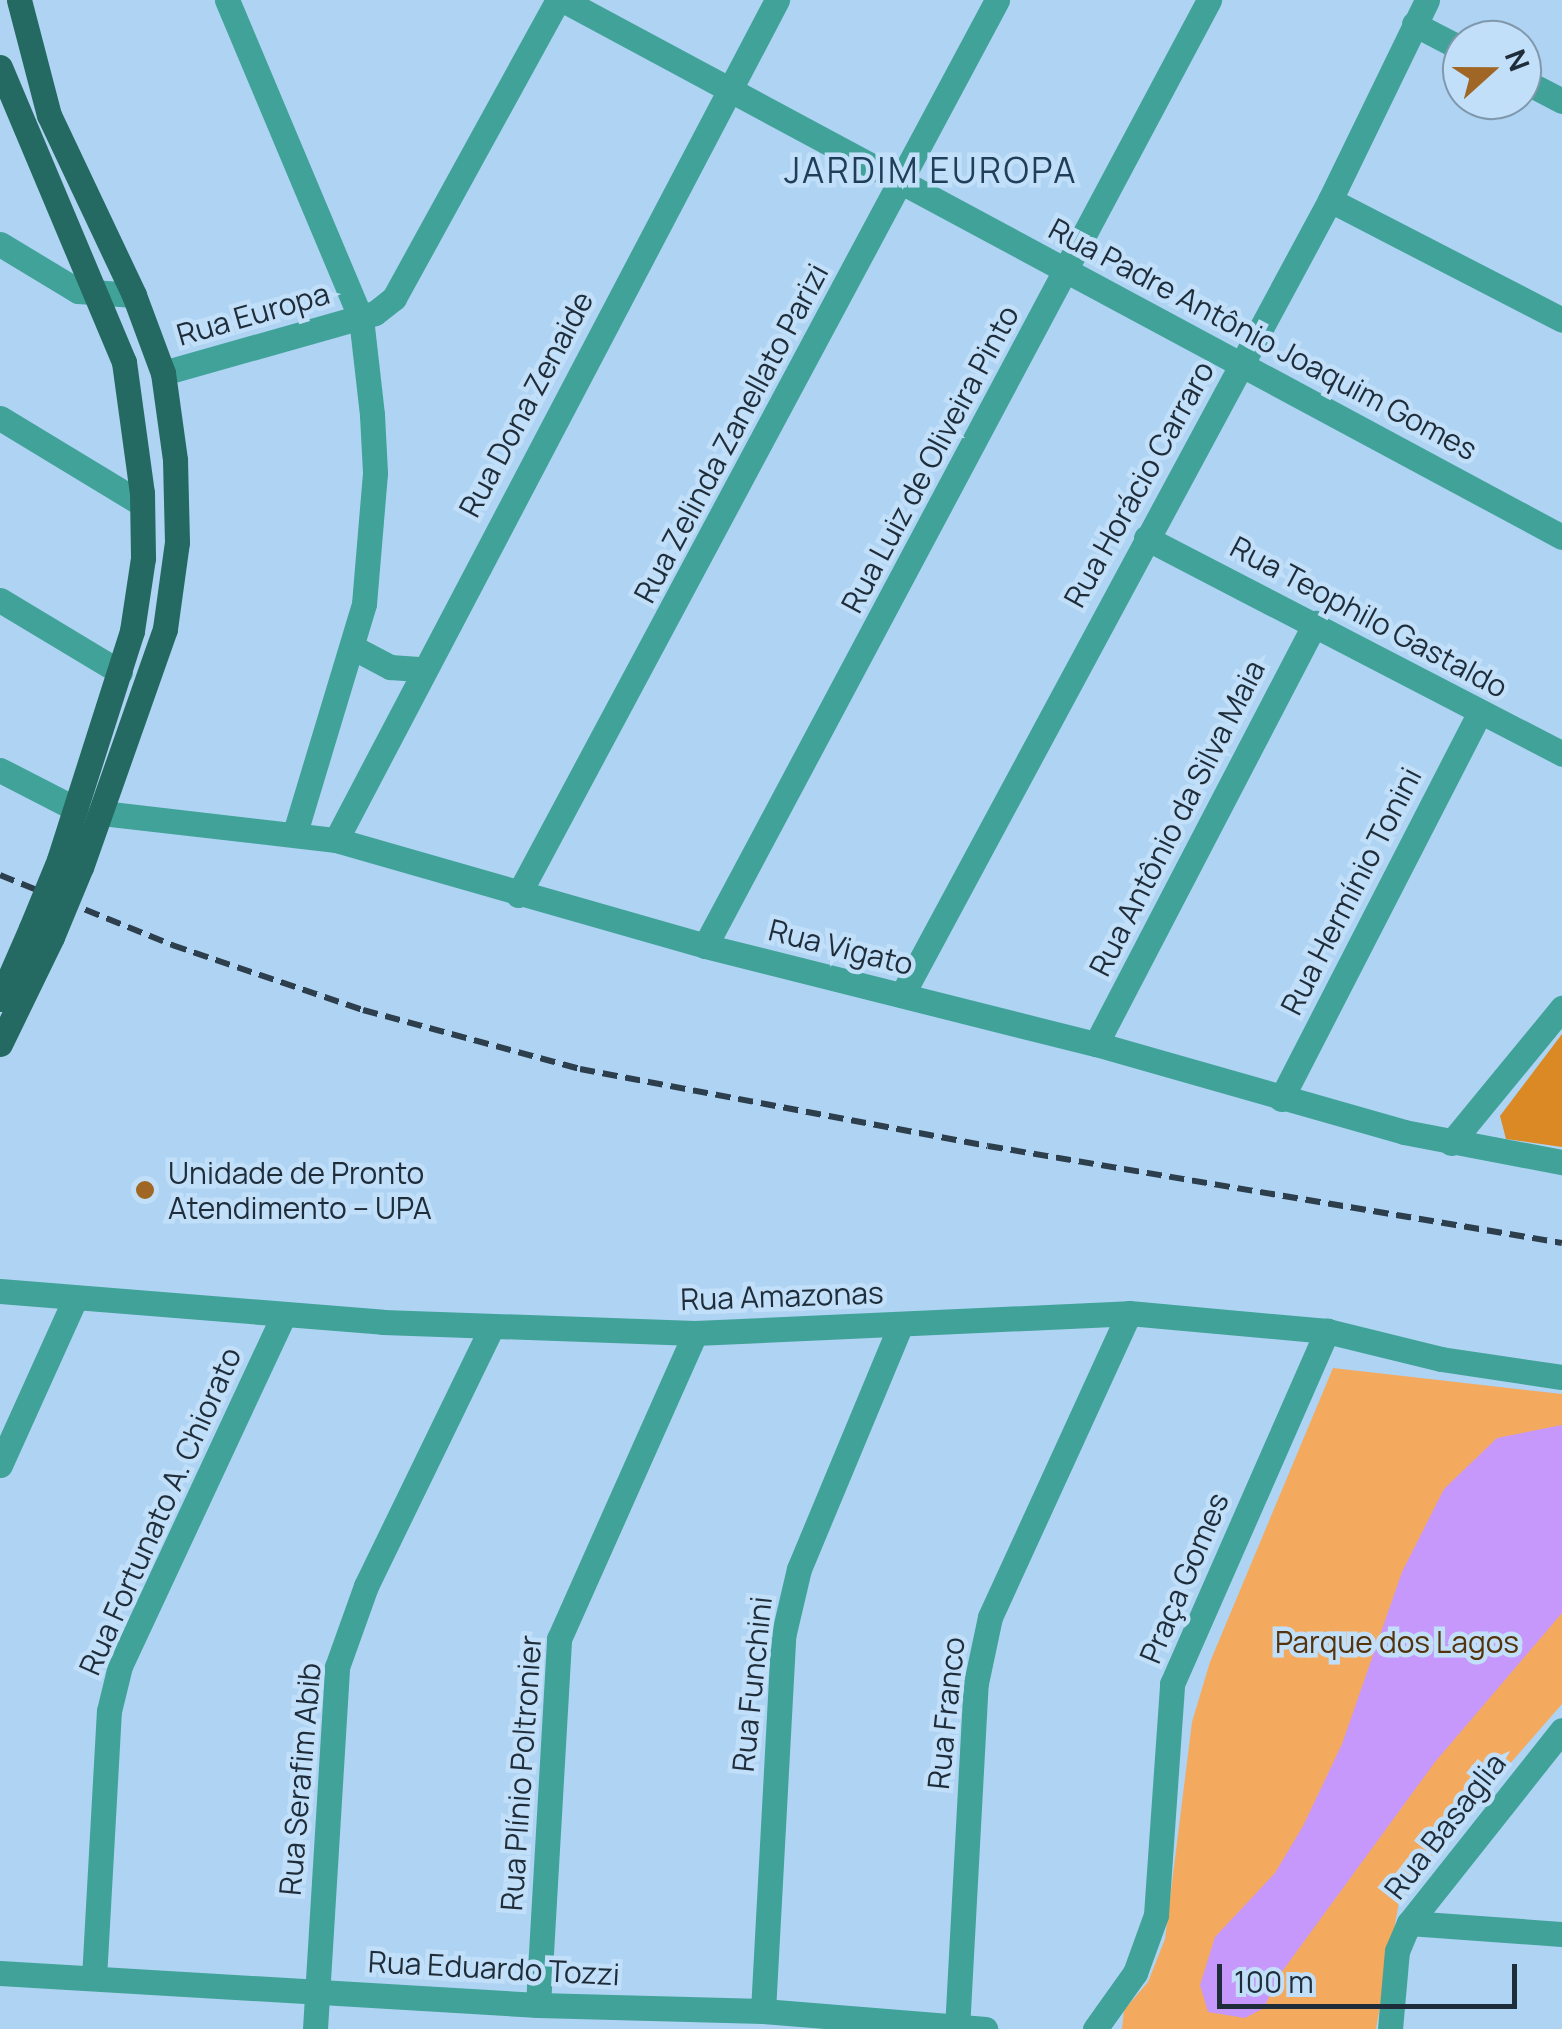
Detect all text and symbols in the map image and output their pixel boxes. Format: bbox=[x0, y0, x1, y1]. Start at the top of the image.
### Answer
north arrow bbox=[1442, 20, 1542, 120]
text: N bbox=[1497, 44, 1539, 76]
district label: JARDIM EUROPA bbox=[784, 149, 1078, 191]
street label: Rua Padre Antônio Joaquim Gomes bbox=[1043, 210, 1483, 468]
street label: Rua Zelinda Zanellato Parizi bbox=[626, 257, 836, 609]
street label: Rua Europa bbox=[173, 275, 333, 353]
street label: Rua Dona Zenaide bbox=[451, 285, 601, 523]
street label: Rua Luiz de Oliveira Pinto bbox=[834, 299, 1026, 619]
street label: Rua Horácio Carraro bbox=[1056, 355, 1222, 613]
street label: Rua Teophilo Gastaldo bbox=[1224, 529, 1514, 705]
street label: Rua Antônio da Silva Maia bbox=[1082, 654, 1272, 982]
street label: Rua Hermínio Tonini bbox=[1273, 762, 1429, 1020]
street label: Rua Vigato bbox=[765, 912, 917, 982]
place label: Unidade de Pronto Atendimento – UPA bbox=[168, 1155, 432, 1226]
marker: Unidade de Pronto Atendimento – UPA bbox=[132, 1177, 158, 1203]
street label: Rua Amazonas bbox=[680, 1274, 884, 1318]
street label: Rua Fortunato A. Chiorato bbox=[71, 1342, 249, 1680]
street label: Praça Gomes bbox=[1132, 1487, 1236, 1669]
street label: Rua Funchini bbox=[725, 1594, 779, 1774]
park label: Parque dos Lagos bbox=[1275, 1624, 1519, 1660]
street label: Rua Plínio Poltronier bbox=[493, 1634, 549, 1912]
street label: Rua Franco bbox=[920, 1635, 972, 1791]
street label: Rua Serafim Abib bbox=[272, 1661, 328, 1897]
street label: Rua Basaglia bbox=[1377, 1746, 1513, 1906]
street label: Rua Eduardo Tozzi bbox=[367, 1943, 621, 1993]
scale bar bbox=[1222, 1944, 1522, 2006]
text: 100 m bbox=[1234, 1961, 1314, 2002]

